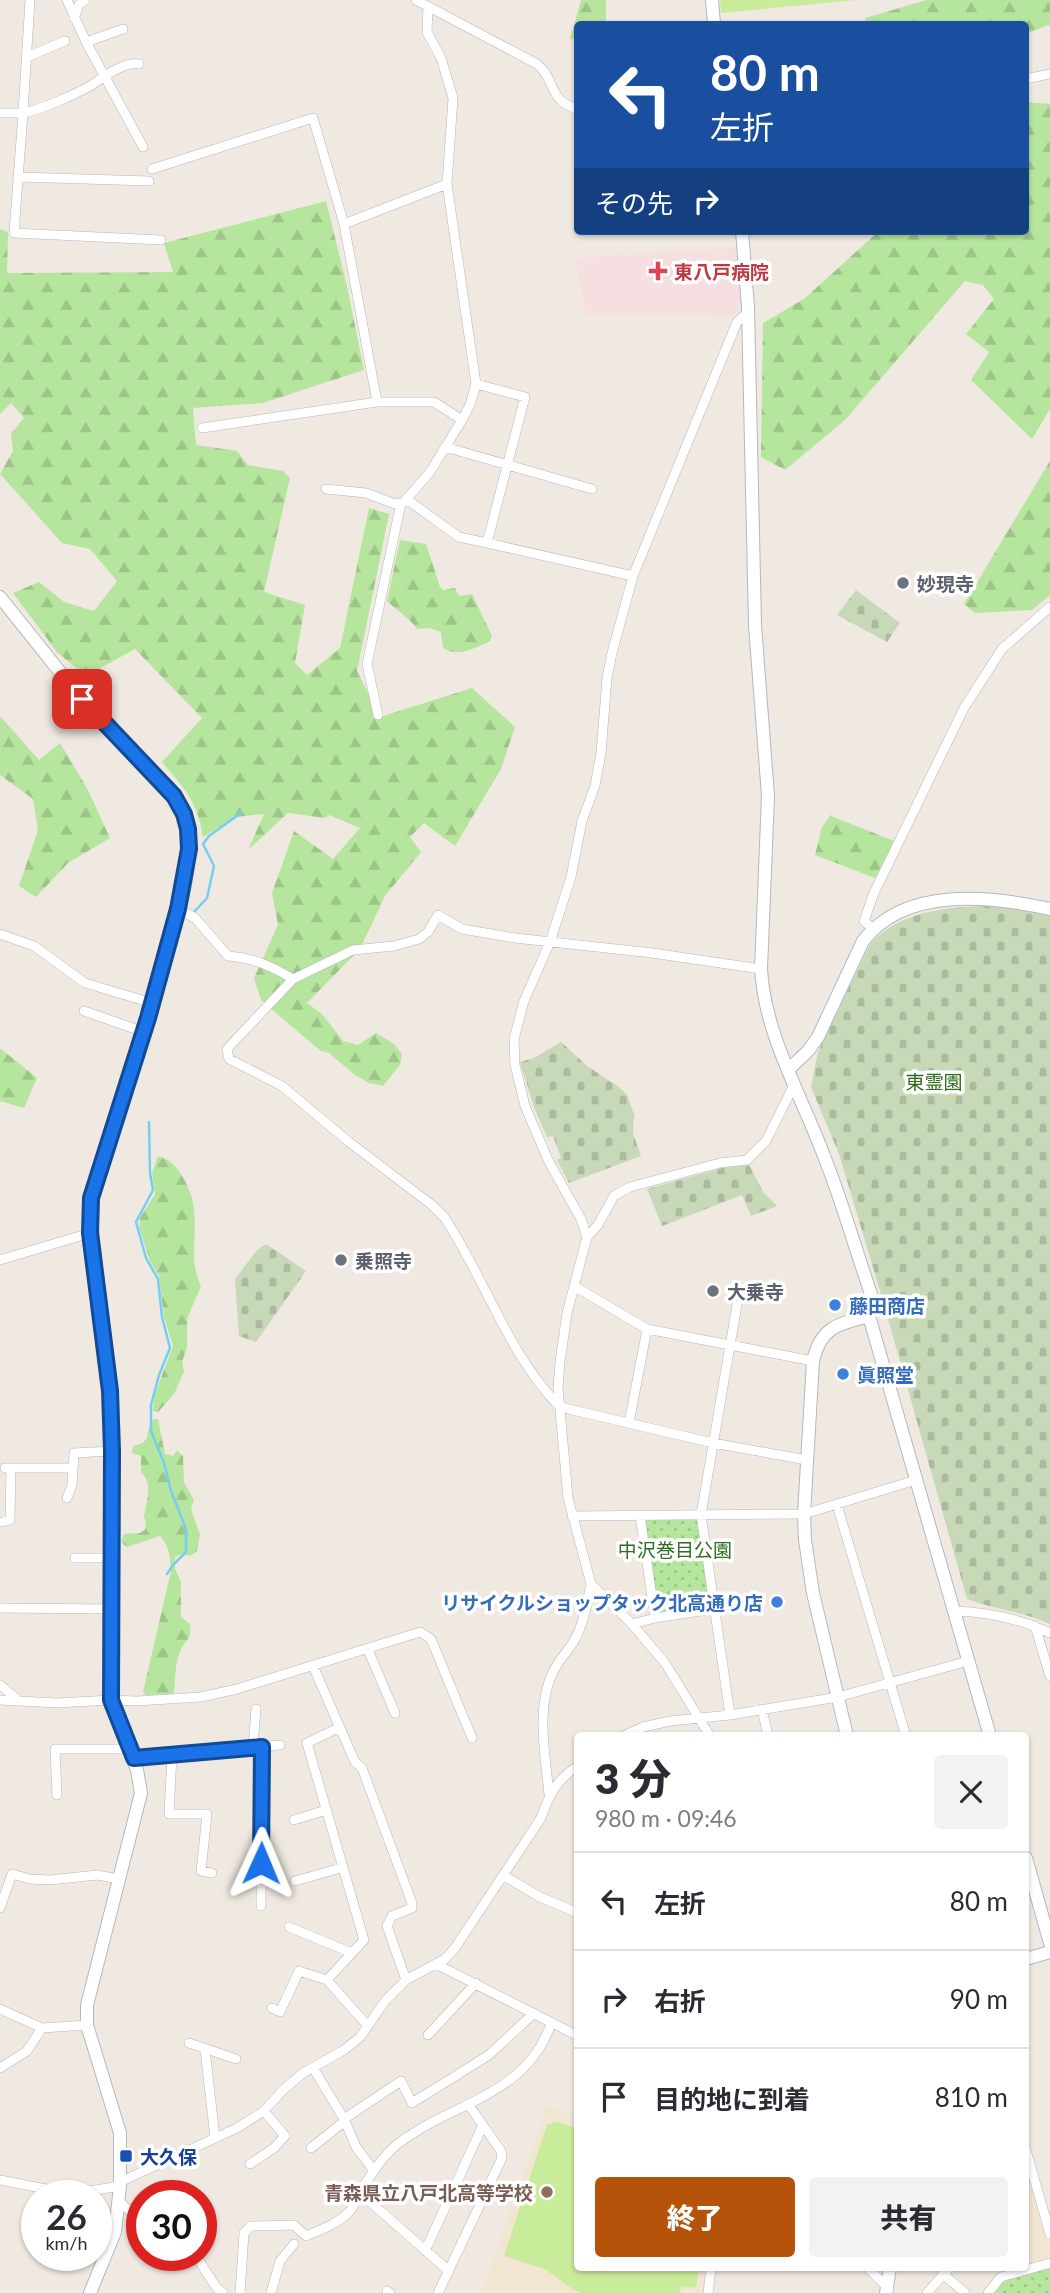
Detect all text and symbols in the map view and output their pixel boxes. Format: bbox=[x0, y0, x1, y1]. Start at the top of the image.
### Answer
text: 80 m bbox=[710, 43, 820, 101]
icon: left bbox=[595, 49, 686, 140]
text: 左折 bbox=[710, 107, 774, 146]
icon: right bbox=[687, 182, 725, 220]
text: その先 bbox=[595, 187, 673, 219]
place label: 東八戸病院 bbox=[674, 260, 769, 283]
marker: 東八戸病院 bbox=[648, 261, 668, 281]
place label: 妙現寺 bbox=[917, 572, 974, 595]
marker: 妙現寺 bbox=[895, 575, 911, 591]
pin bbox=[52, 669, 112, 729]
icon: arrive bbox=[63, 680, 101, 718]
park label: 東霊園 bbox=[905, 1070, 963, 1093]
place label: 乗照寺 bbox=[355, 1249, 412, 1272]
marker: 乗照寺 bbox=[333, 1252, 349, 1268]
place label: 大乗寺 bbox=[727, 1280, 784, 1303]
marker: 大乗寺 bbox=[705, 1283, 721, 1299]
place label: 藤田商店 bbox=[849, 1294, 925, 1317]
marker: 藤田商店 bbox=[827, 1297, 843, 1313]
place label: 眞照堂 bbox=[857, 1363, 914, 1386]
marker: 眞照堂 bbox=[835, 1366, 851, 1382]
park label: 中沢巻目公園 bbox=[618, 1538, 732, 1561]
place label: リサイクルショップタック北高通り店 bbox=[441, 1591, 763, 1614]
marker: リサイクルショップタック北高通り店 bbox=[769, 1594, 785, 1610]
text: 3 分 bbox=[595, 1753, 671, 1803]
button: close bbox=[934, 1755, 1008, 1829]
text: 980 m · 09:46 bbox=[595, 1804, 737, 1832]
position arrow bbox=[224, 1826, 298, 1900]
icon: left bbox=[595, 1882, 633, 1920]
text: 80 m bbox=[950, 1885, 1008, 1917]
text: 左折 bbox=[654, 1887, 706, 1919]
icon: right bbox=[595, 1980, 633, 2018]
text: 90 m bbox=[950, 1983, 1008, 2015]
text: 右折 bbox=[654, 1985, 706, 2017]
icon: arrive bbox=[595, 2078, 633, 2116]
text: 810 m bbox=[935, 2081, 1008, 2113]
text: 目的地に到着 bbox=[654, 2083, 810, 2115]
place label: 大久保 bbox=[140, 2145, 197, 2168]
marker: 大久保 bbox=[118, 2148, 134, 2164]
button: 終了 bbox=[595, 2177, 795, 2257]
button: 共有 bbox=[809, 2177, 1008, 2257]
speed limit sign: 30 bbox=[126, 2180, 217, 2271]
place label: 青森県立八戸北高等学校 bbox=[324, 2181, 533, 2204]
marker: 青森県立八戸北高等学校 bbox=[539, 2184, 555, 2200]
text: 26 bbox=[46, 2195, 87, 2237]
text: km/h bbox=[45, 2232, 88, 2254]

